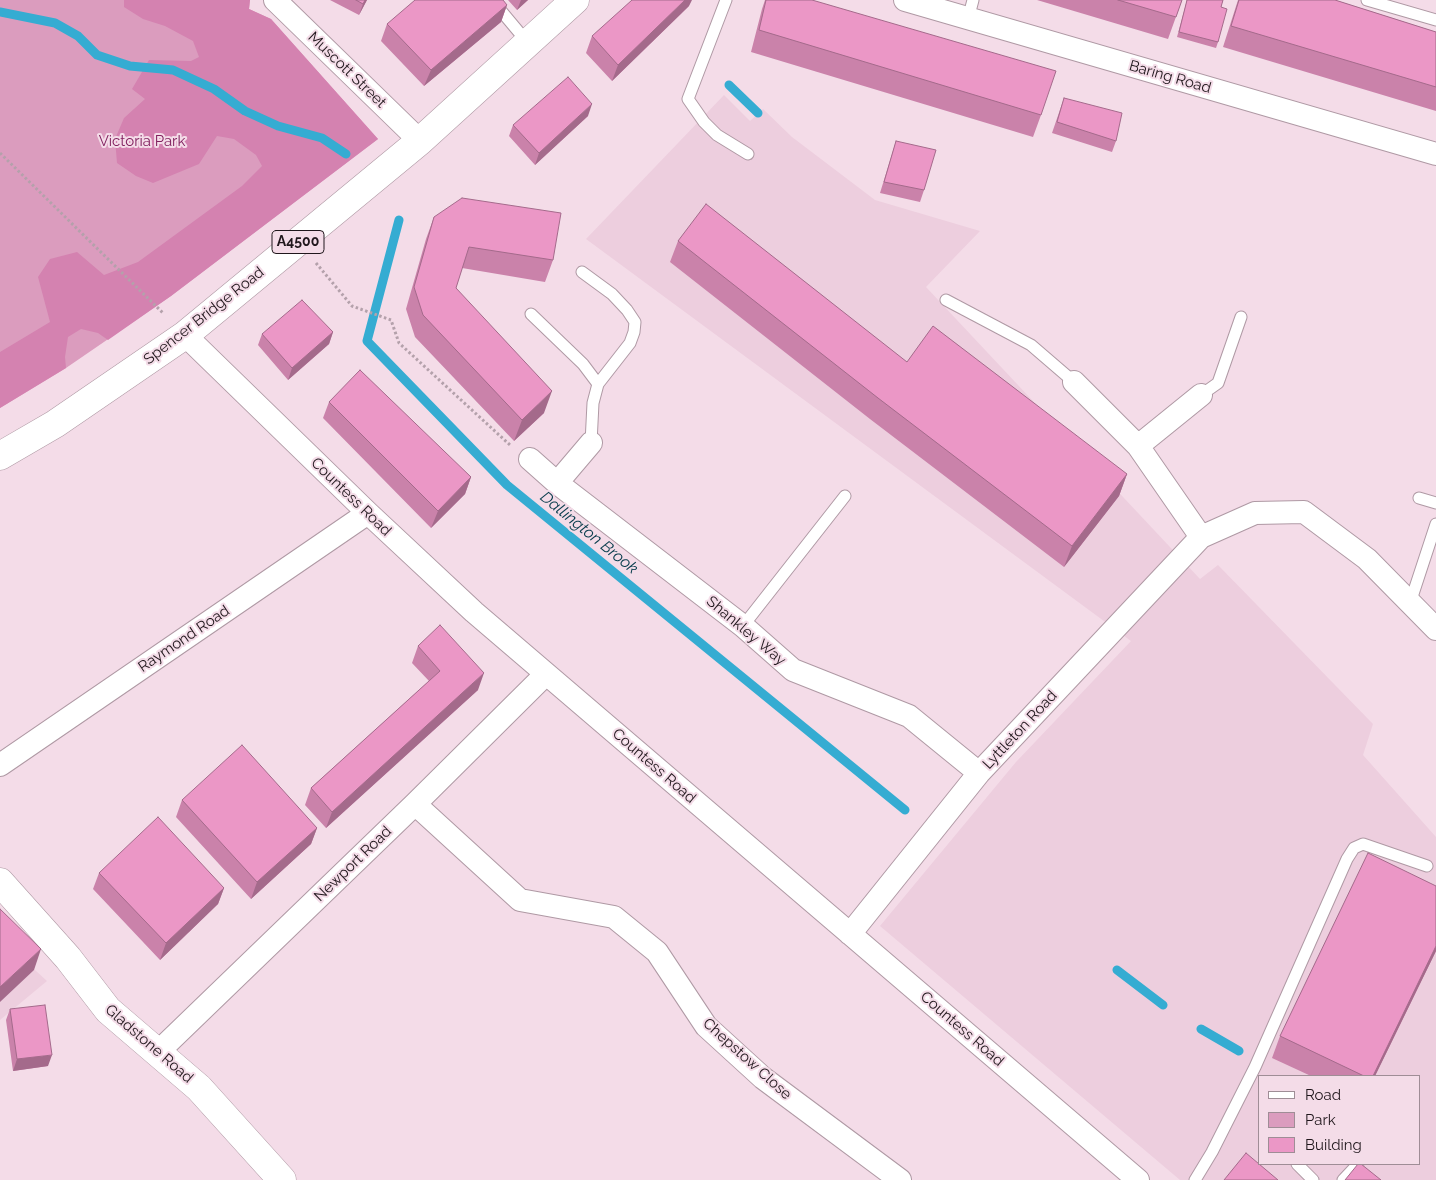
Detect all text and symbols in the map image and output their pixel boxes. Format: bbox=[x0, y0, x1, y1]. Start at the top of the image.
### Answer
street label: Muscott Street bbox=[304, 28, 390, 112]
street label: Baring Road bbox=[1127, 57, 1213, 97]
park label: Victoria Park bbox=[99, 132, 185, 150]
road number: A4500 bbox=[272, 230, 324, 253]
street label: Spencer Bridge Road bbox=[140, 263, 268, 369]
street label: Countess Road bbox=[307, 454, 395, 540]
water label: Dallington Brook bbox=[536, 488, 642, 578]
street label: Shankley Way bbox=[703, 593, 789, 669]
street label: Raymond Road bbox=[135, 602, 233, 676]
street label: Lyttleton Road bbox=[979, 687, 1061, 773]
street label: Countess Road bbox=[609, 725, 699, 807]
street label: Newport Road bbox=[311, 823, 395, 905]
street label: Countess Road bbox=[917, 988, 1007, 1070]
street label: Gladstone Road bbox=[101, 1001, 197, 1087]
street label: Chepstow Close bbox=[699, 1014, 795, 1104]
legend bbox=[1258, 1075, 1421, 1165]
text: Road bbox=[1305, 1086, 1341, 1104]
text: Park bbox=[1305, 1111, 1336, 1129]
text: Building bbox=[1305, 1136, 1362, 1154]

